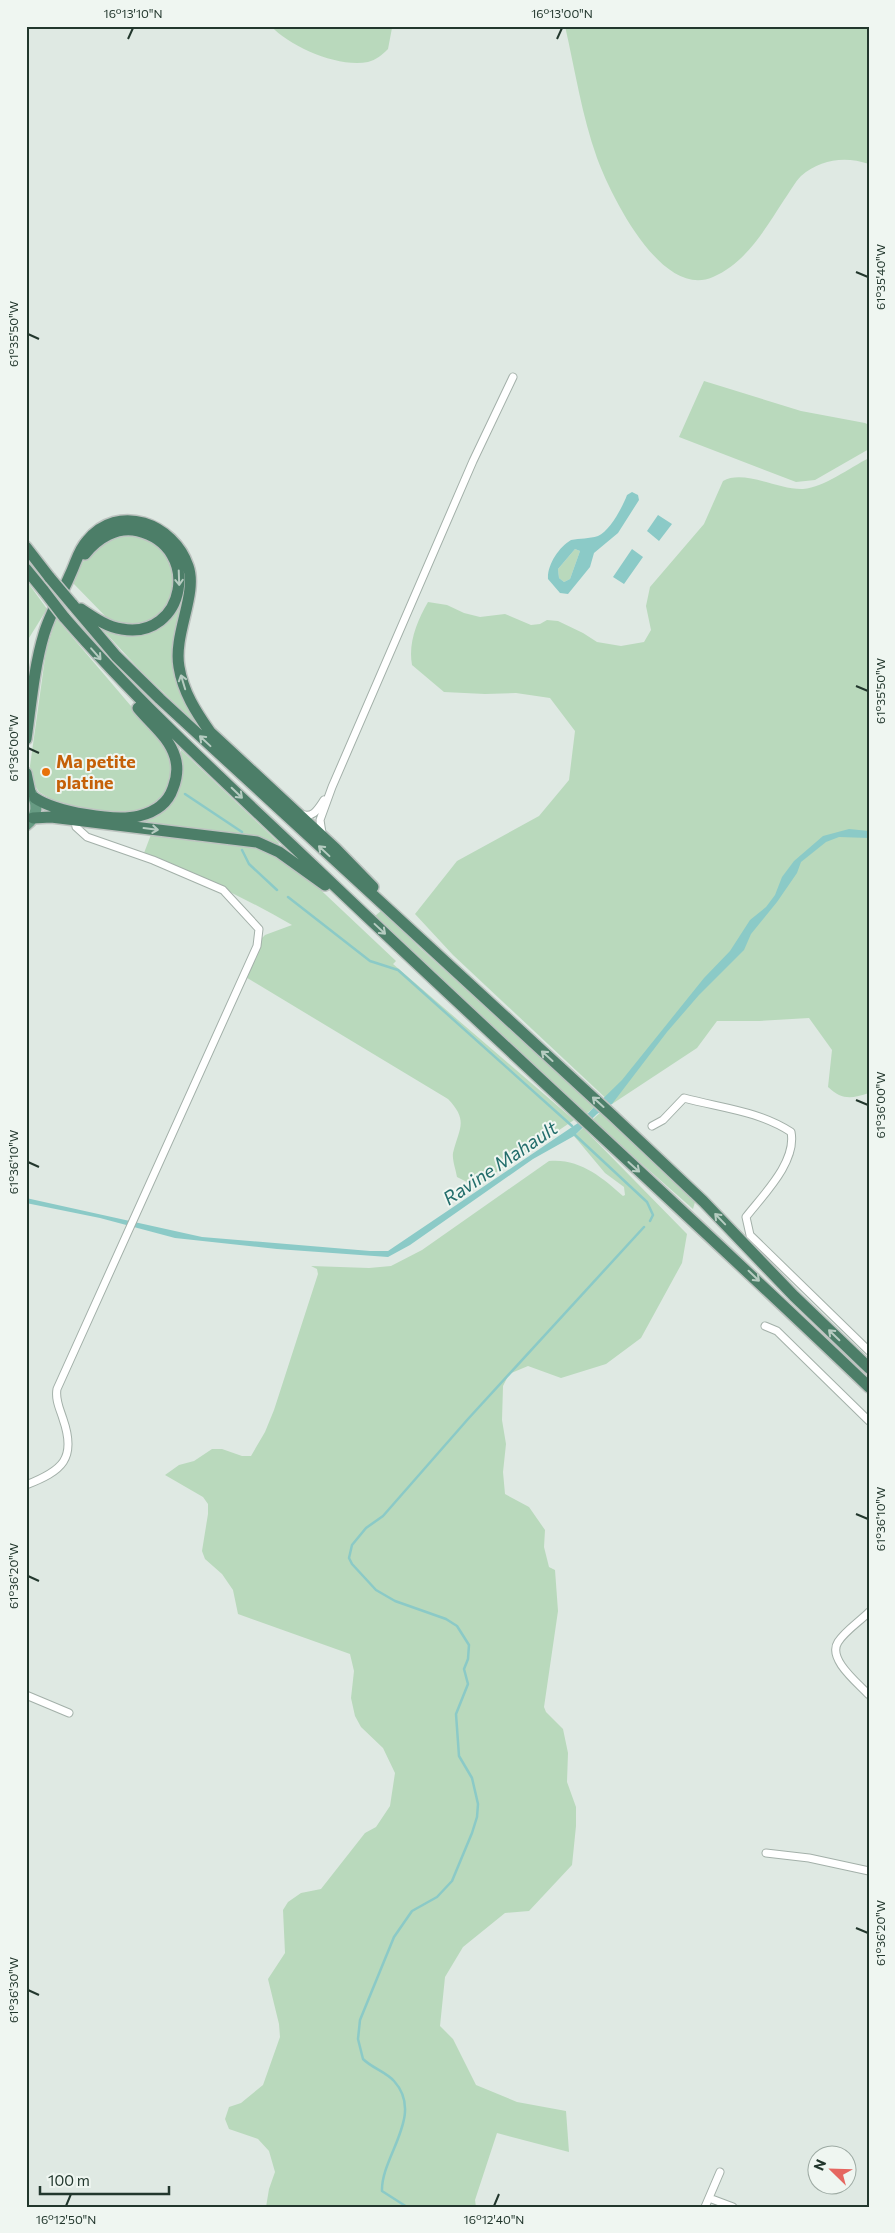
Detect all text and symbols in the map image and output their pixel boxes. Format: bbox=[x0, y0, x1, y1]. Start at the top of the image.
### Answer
text: 16°13'10"N bbox=[104, 6, 162, 20]
text: 16°13'00"N bbox=[531, 6, 593, 20]
text: 61°35'40"W bbox=[873, 244, 887, 310]
text: 61°35'50"W bbox=[6, 301, 20, 367]
one-way arrow bbox=[174, 570, 183, 586]
one-way arrow bbox=[91, 647, 102, 660]
text: 61°35'50"W bbox=[873, 658, 887, 724]
one-way arrow bbox=[177, 675, 187, 691]
text: 61°36'00"W bbox=[6, 714, 20, 782]
one-way arrow bbox=[199, 735, 211, 747]
place label: Ma petite platine bbox=[56, 750, 136, 793]
marker: Ma petite platine bbox=[40, 766, 52, 778]
one-way arrow bbox=[230, 787, 243, 799]
one-way arrow bbox=[143, 824, 159, 834]
one-way arrow bbox=[318, 846, 331, 857]
one-way arrow bbox=[373, 923, 386, 935]
one-way arrow bbox=[541, 1050, 554, 1062]
text: 61°36'00"W bbox=[873, 1071, 887, 1139]
one-way arrow bbox=[592, 1096, 605, 1108]
water label: Ravine Mahault bbox=[438, 1115, 562, 1209]
text: 61°36'10"W bbox=[6, 1130, 20, 1194]
one-way arrow bbox=[627, 1161, 640, 1173]
one-way arrow bbox=[714, 1212, 726, 1225]
one-way arrow bbox=[747, 1270, 760, 1282]
one-way arrow bbox=[827, 1329, 840, 1341]
text: 61°36'10"W bbox=[873, 1487, 887, 1551]
text: 61°36'20"W bbox=[6, 1543, 20, 1609]
text: 61°36'20"W bbox=[873, 1900, 887, 1966]
text: 61°36'30"W bbox=[6, 1957, 20, 2023]
north arrow bbox=[808, 2146, 858, 2196]
text: N bbox=[810, 2157, 829, 2173]
scale bar bbox=[40, 2163, 169, 2195]
text: 100 m bbox=[48, 2171, 90, 2189]
text: 16°12'50"N bbox=[36, 2212, 96, 2226]
text: 16°12'40"N bbox=[464, 2212, 524, 2226]

